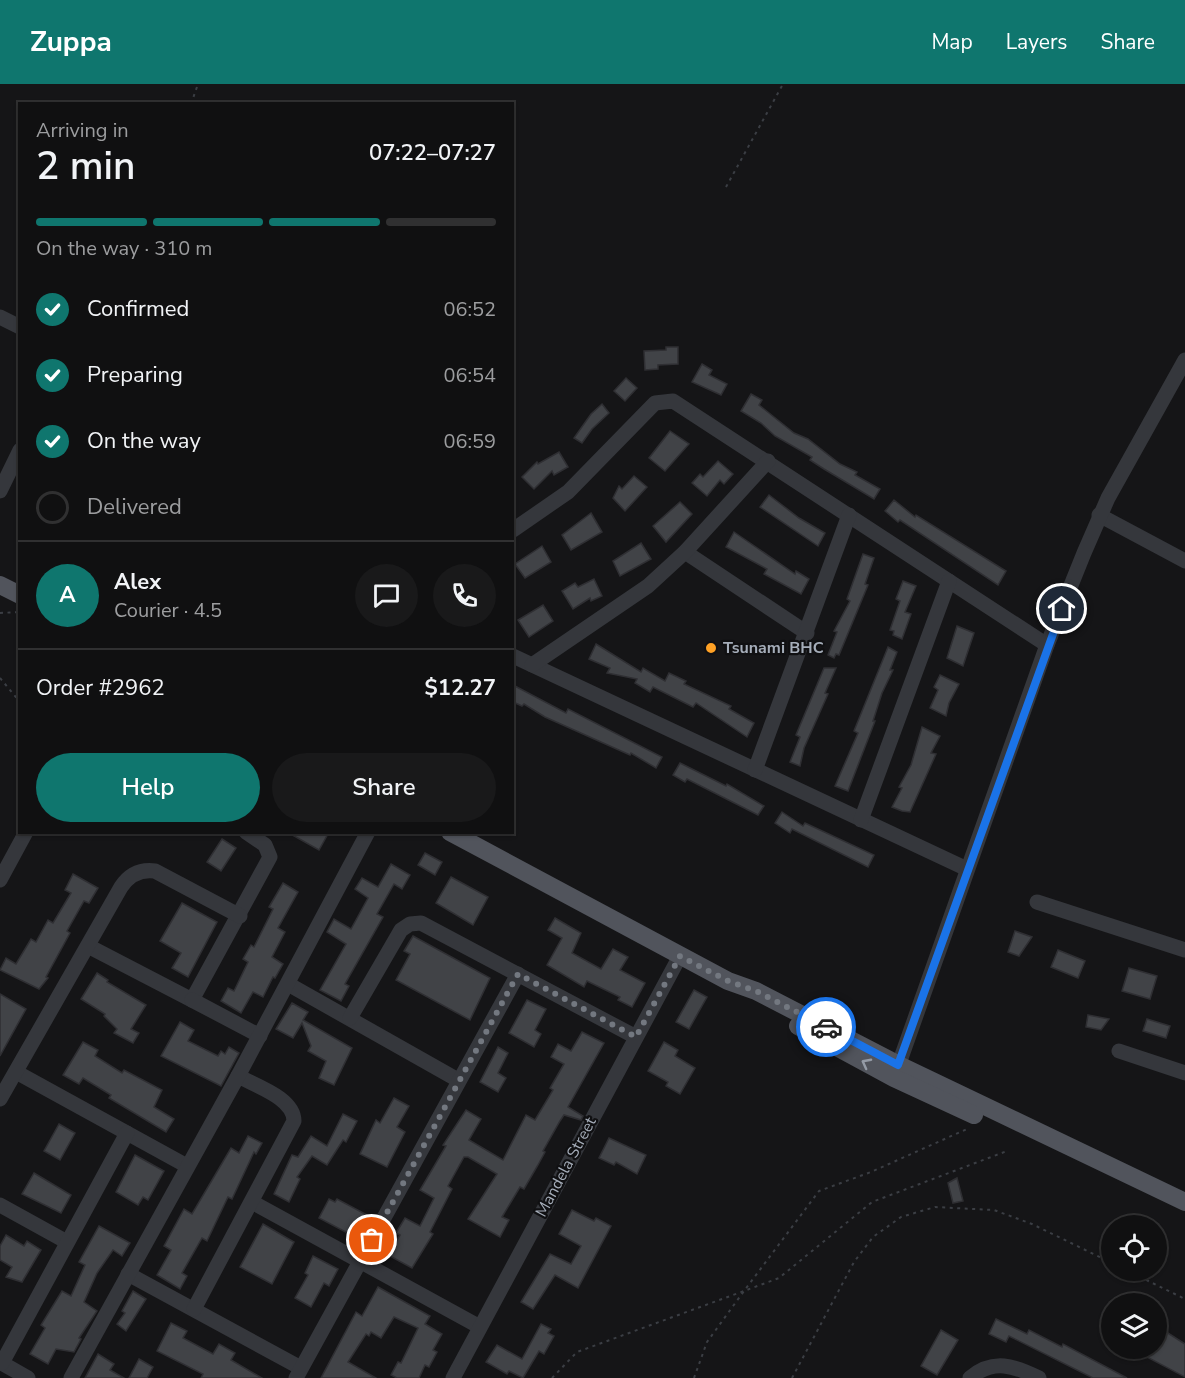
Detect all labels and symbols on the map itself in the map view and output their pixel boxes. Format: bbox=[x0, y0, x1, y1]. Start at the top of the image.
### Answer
pin bbox=[1036, 583, 1087, 634]
place label: Tsunami BHC bbox=[723, 637, 824, 659]
marker: Tsunami BHC bbox=[704, 641, 718, 655]
courier bbox=[796, 997, 856, 1057]
one-way arrow bbox=[862, 1059, 872, 1070]
street label: Mandela Street bbox=[530, 1113, 602, 1221]
pin bbox=[346, 1214, 397, 1265]

